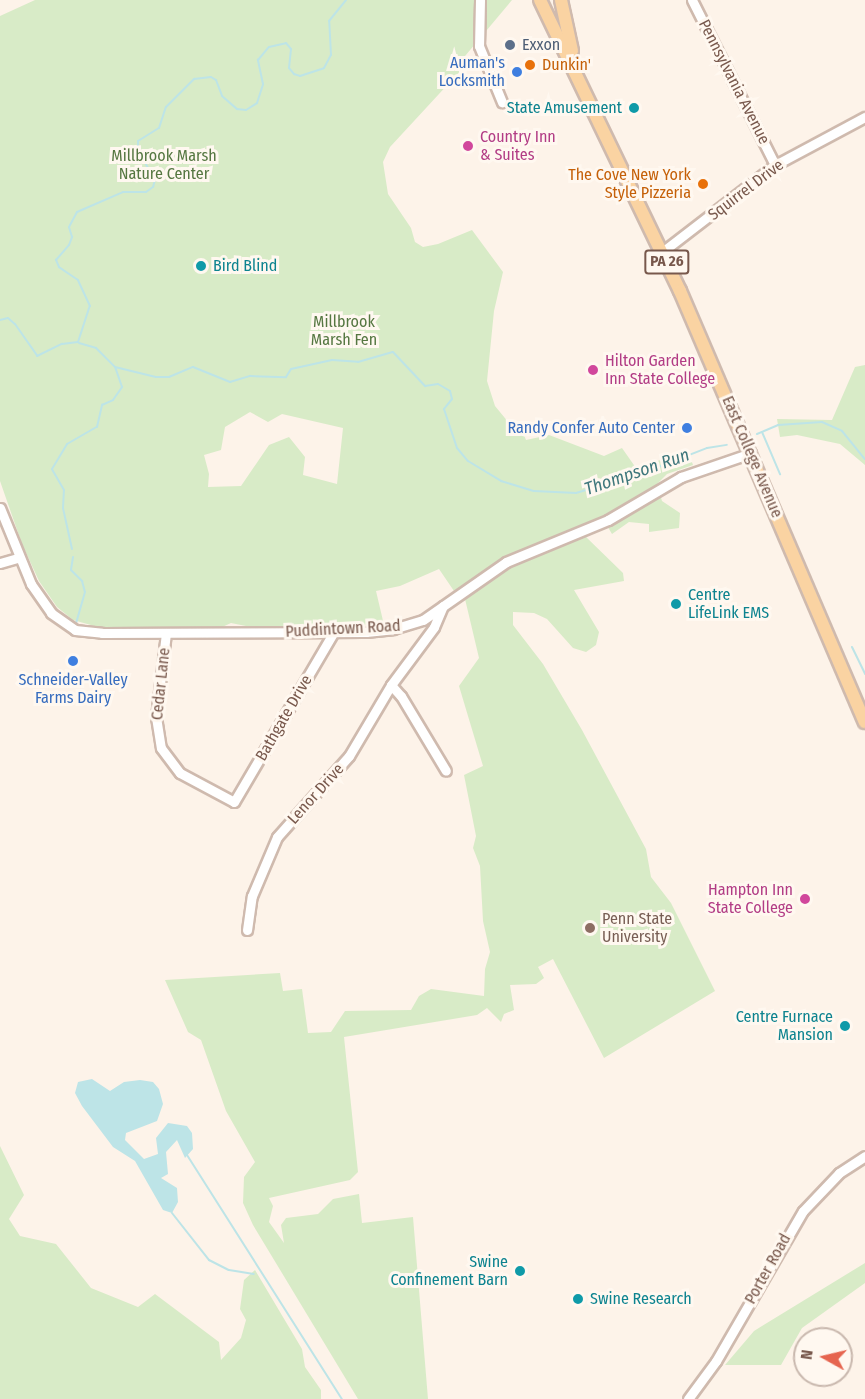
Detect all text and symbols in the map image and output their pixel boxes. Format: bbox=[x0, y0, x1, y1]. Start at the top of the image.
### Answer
street label: Pennsylvania Avenue bbox=[694, 16, 774, 148]
place label: Exxon bbox=[522, 35, 560, 55]
marker: Exxon bbox=[503, 38, 517, 52]
place label: Auman's Locksmith bbox=[439, 53, 505, 91]
place label: Dunkin' bbox=[542, 55, 591, 75]
marker: Dunkin' bbox=[523, 58, 537, 72]
marker: Auman's Locksmith bbox=[510, 65, 524, 79]
place label: State Amusement bbox=[507, 98, 622, 118]
marker: State Amusement bbox=[627, 101, 641, 115]
place label: Country Inn & Suites bbox=[480, 127, 556, 165]
marker: Country Inn & Suites bbox=[461, 139, 475, 153]
park label: Millbrook Marsh Nature Center bbox=[111, 146, 217, 184]
street label: Squirrel Drive bbox=[705, 155, 787, 225]
place label: The Cove New York Style Pizzeria bbox=[568, 165, 691, 203]
marker: The Cove New York Style Pizzeria bbox=[696, 177, 710, 191]
road number: PA 26 bbox=[643, 250, 691, 274]
place label: Bird Blind bbox=[213, 256, 277, 276]
marker: Bird Blind bbox=[194, 259, 208, 273]
park label: Millbrook Marsh Fen bbox=[311, 312, 377, 350]
place label: Hilton Garden Inn State College bbox=[605, 351, 715, 389]
marker: Hilton Garden Inn State College bbox=[586, 363, 600, 377]
street label: East College Avenue bbox=[718, 393, 786, 521]
place label: Randy Confer Auto Center bbox=[507, 418, 675, 438]
marker: Randy Confer Auto Center bbox=[680, 421, 694, 435]
water label: Thompson Run bbox=[582, 444, 692, 500]
place label: Centre LifeLink EMS bbox=[688, 585, 769, 623]
marker: Centre LifeLink EMS bbox=[669, 597, 683, 611]
street label: Puddintown Road bbox=[285, 616, 401, 642]
street label: Cedar Lane bbox=[148, 647, 174, 721]
marker: Schneider-Valley Farms Dairy bbox=[66, 654, 80, 668]
place label: Schneider-Valley Farms Dairy bbox=[18, 670, 128, 708]
street label: Bathgate Drive bbox=[252, 672, 316, 764]
street label: Lenor Drive bbox=[284, 760, 348, 828]
place label: Hampton Inn State College bbox=[708, 880, 793, 918]
marker: Hampton Inn State College bbox=[798, 892, 812, 906]
place label: Penn State University bbox=[602, 909, 672, 947]
marker: Penn State University bbox=[583, 921, 597, 935]
place label: Centre Furnace Mansion bbox=[736, 1007, 833, 1045]
marker: Centre Furnace Mansion bbox=[838, 1019, 852, 1033]
street label: Porter Road bbox=[741, 1231, 795, 1307]
place label: Swine Confinement Barn bbox=[390, 1252, 508, 1290]
marker: Swine Confinement Barn bbox=[513, 1264, 527, 1278]
place label: Swine Research bbox=[590, 1289, 692, 1309]
marker: Swine Research bbox=[571, 1292, 585, 1306]
north arrow bbox=[793, 1327, 853, 1387]
text: N bbox=[797, 1349, 817, 1361]

